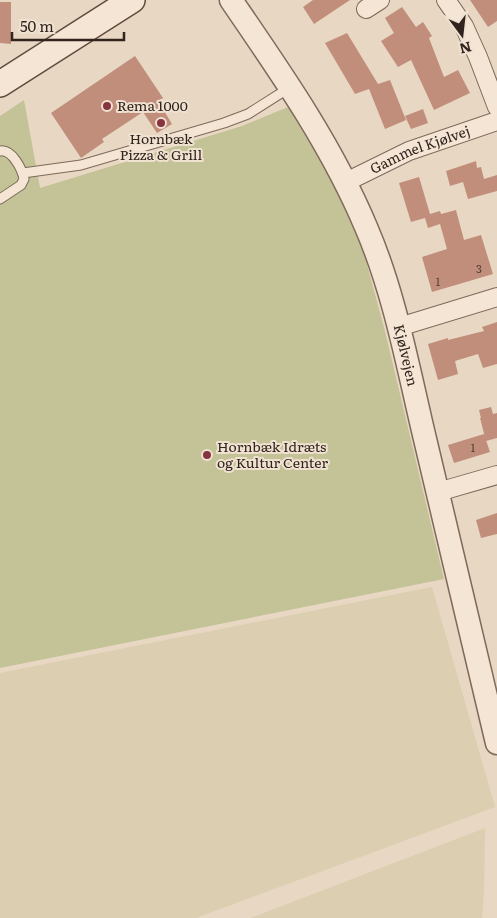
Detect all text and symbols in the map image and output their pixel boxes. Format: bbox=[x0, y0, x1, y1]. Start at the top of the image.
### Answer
scale bar bbox=[12, 10, 125, 42]
north arrow bbox=[437, 10, 487, 60]
text: 50 m bbox=[20, 14, 54, 37]
text: N bbox=[457, 37, 474, 60]
place label: Rema 1000 bbox=[117, 95, 188, 115]
marker: Rema 1000 bbox=[101, 100, 113, 112]
marker: Hornbæk Pizza & Grill bbox=[155, 117, 167, 129]
street label: Gammel Kjølvej bbox=[366, 120, 472, 178]
place label: Hornbæk Pizza & Grill bbox=[120, 128, 202, 164]
house number: 3 bbox=[476, 260, 482, 276]
house number: 1 bbox=[436, 273, 441, 289]
street label: Kjølvejen bbox=[390, 322, 424, 388]
place label: Hornbæk Idræts og Kultur Center bbox=[217, 436, 328, 472]
house number: 1 bbox=[471, 439, 476, 455]
marker: Hornbæk Idræts og Kultur Center bbox=[201, 449, 213, 461]

